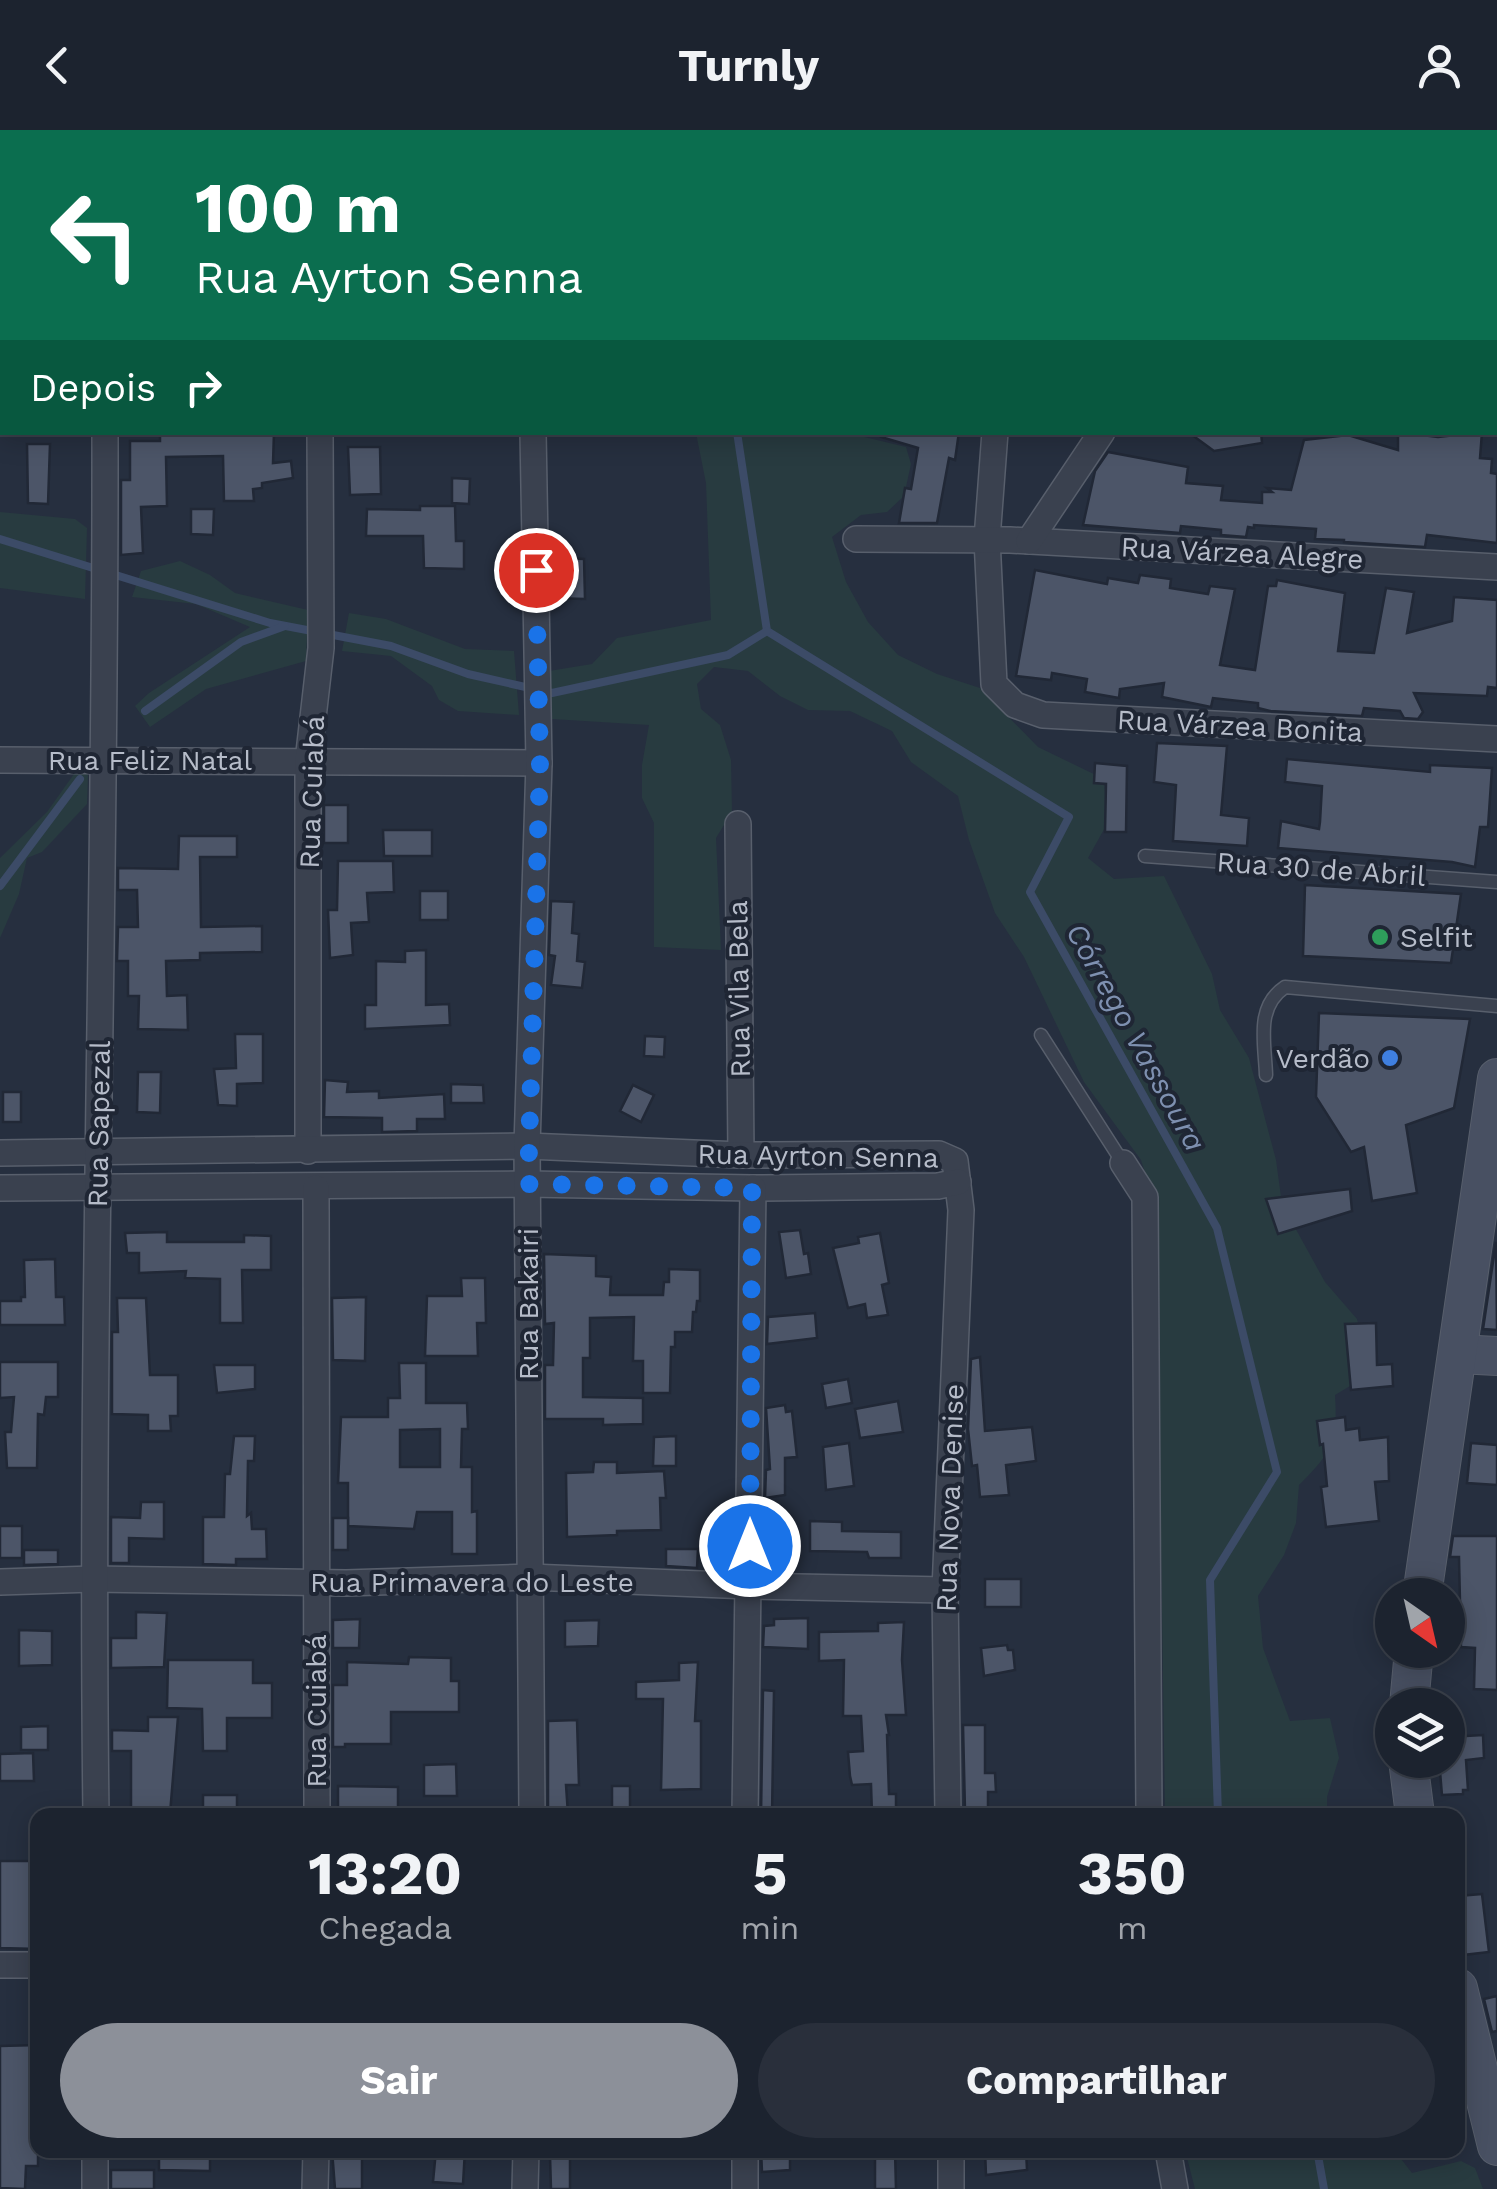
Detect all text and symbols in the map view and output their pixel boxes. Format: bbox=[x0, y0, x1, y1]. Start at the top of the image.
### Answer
icon: back bbox=[30, 38, 85, 93]
icon: person bbox=[1412, 38, 1467, 93]
text: Turnly bbox=[678, 39, 819, 92]
text: 100 m bbox=[195, 167, 401, 249]
icon: left bbox=[30, 170, 160, 300]
text: Rua Ayrton Senna bbox=[195, 251, 583, 304]
icon: right bbox=[176, 360, 231, 415]
text: Depois bbox=[30, 366, 156, 410]
pin bbox=[494, 528, 579, 613]
street label: Rua Várzea Alegre bbox=[1120, 530, 1364, 576]
icon: arrive bbox=[509, 543, 564, 598]
street label: Rua Várzea Bonita bbox=[1116, 703, 1364, 749]
street label: Rua Cuiabá bbox=[293, 715, 331, 869]
street label: Rua Feliz Natal bbox=[48, 744, 253, 777]
street label: Rua 30 de Abril bbox=[1215, 845, 1427, 893]
street label: Rua Vila Bela bbox=[721, 900, 757, 1078]
water label: Córrego Vassoura bbox=[1059, 917, 1213, 1157]
place label: Selfit bbox=[1400, 921, 1473, 954]
marker: Selfit bbox=[1369, 926, 1391, 948]
street label: Rua Sapezal bbox=[81, 1040, 117, 1208]
place label: Verdão bbox=[1276, 1042, 1370, 1075]
marker: Verdão bbox=[1379, 1047, 1401, 1069]
street label: Rua Ayrton Senna bbox=[697, 1137, 939, 1175]
street label: Rua Bakairi bbox=[512, 1228, 545, 1380]
street label: Rua Nova Denise bbox=[930, 1383, 970, 1613]
position arrow bbox=[698, 1494, 802, 1598]
street label: Rua Primavera do Leste bbox=[310, 1566, 634, 1599]
north arrow bbox=[1375, 1578, 1465, 1668]
map controls bbox=[1375, 1578, 1465, 1778]
street label: Rua Cuiabá bbox=[300, 1634, 333, 1788]
button: layers bbox=[1375, 1688, 1465, 1778]
text: 13:20 bbox=[308, 1838, 462, 1909]
text: 5 bbox=[752, 1838, 787, 1909]
text: 350 bbox=[1078, 1838, 1187, 1909]
text: Chegada bbox=[318, 1909, 452, 1947]
text: min bbox=[740, 1909, 799, 1947]
text: m bbox=[1117, 1909, 1147, 1947]
button: Sair bbox=[60, 2023, 738, 2138]
button: Compartilhar bbox=[758, 2023, 1435, 2138]

